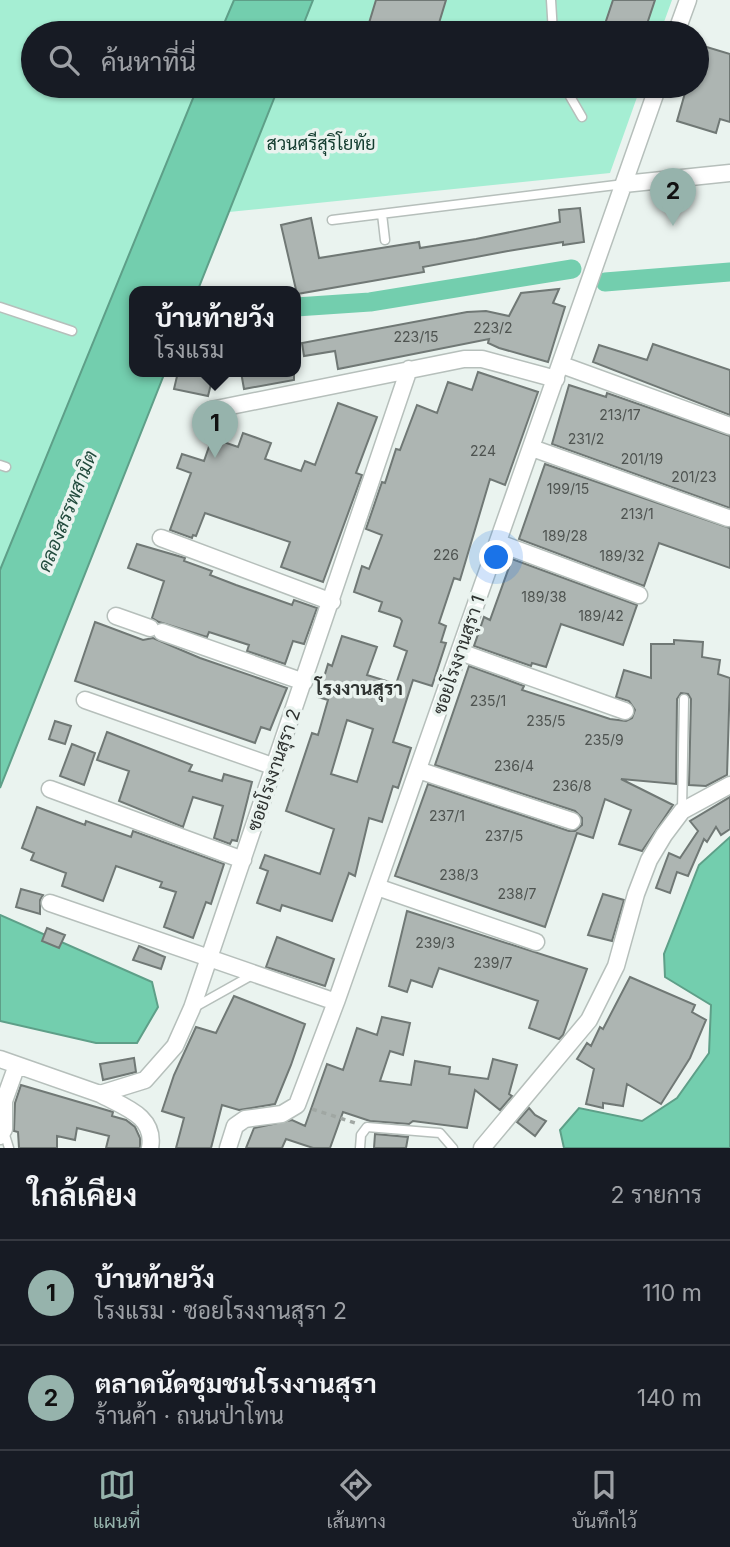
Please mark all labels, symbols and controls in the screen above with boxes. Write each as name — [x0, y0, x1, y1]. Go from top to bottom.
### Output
search box — [21, 21, 709, 98]
icon: search — [45, 41, 83, 79]
text: ค้นหาที่นี่ — [101, 46, 196, 77]
park label: สวนศรีสุริโยทัย — [266, 131, 376, 156]
pin: 2 — [650, 168, 696, 226]
popup — [129, 286, 301, 377]
text: บ้านท้ายวัง — [155, 302, 275, 333]
house number: 223/2 — [473, 319, 513, 336]
house number: 223/15 — [394, 328, 438, 345]
text: โรงแรม — [155, 336, 224, 364]
pin: 1 — [192, 400, 238, 458]
house number: 213/17 — [599, 406, 641, 423]
house number: 231/2 — [568, 430, 604, 447]
house number: 224 — [470, 442, 496, 459]
water label: คลองสรรพสามิต — [33, 447, 102, 575]
house number: 201/19 — [621, 450, 663, 467]
house number: 201/23 — [671, 468, 717, 485]
house number: 199/15 — [547, 480, 589, 497]
house number: 213/1 — [620, 505, 654, 522]
house number: 189/28 — [542, 527, 588, 544]
your location — [479, 540, 513, 574]
house number: 226 — [433, 546, 459, 563]
house number: 189/32 — [599, 547, 645, 564]
house number: 189/38 — [521, 588, 567, 605]
street label: ซอยโรงงานสุรา 1 — [426, 592, 491, 718]
house number: 189/42 — [578, 607, 624, 624]
district label: โรงงานสุรา — [314, 676, 403, 703]
house number: 235/1 — [470, 692, 506, 709]
street label: ซอยโรงงานสุรา 2 — [241, 705, 306, 834]
house number: 235/5 — [526, 712, 566, 729]
house number: 235/9 — [584, 731, 624, 748]
house number: 236/4 — [494, 757, 534, 774]
house number: 236/8 — [552, 777, 592, 794]
house number: 237/1 — [429, 807, 465, 824]
house number: 237/5 — [485, 827, 523, 844]
house number: 238/3 — [439, 866, 479, 883]
house number: 238/7 — [498, 885, 536, 902]
house number: 239/3 — [415, 934, 455, 951]
house number: 239/7 — [474, 954, 512, 971]
text: ใกล้เคียง — [28, 1177, 137, 1213]
text: 2 รายการ — [611, 1181, 702, 1209]
text: บ้านท้ายวัง — [95, 1263, 215, 1294]
text: 1 — [46, 1279, 56, 1307]
text: 110 m — [642, 1279, 702, 1307]
text: โรงแรม · ซอยโรงงานสุรา 2 — [95, 1297, 347, 1325]
text: ตลาดนัดชุมชนโรงงานสุรา — [95, 1368, 377, 1399]
text: 2 — [44, 1384, 58, 1412]
text: 140 m — [637, 1384, 702, 1412]
text: ร้านค้า · ถนนป่าโทน — [95, 1402, 284, 1430]
tab: แผนที่ — [93, 1466, 140, 1533]
tab: เส้นทาง — [327, 1466, 386, 1533]
tab: บันทึกไว้ — [572, 1466, 637, 1533]

